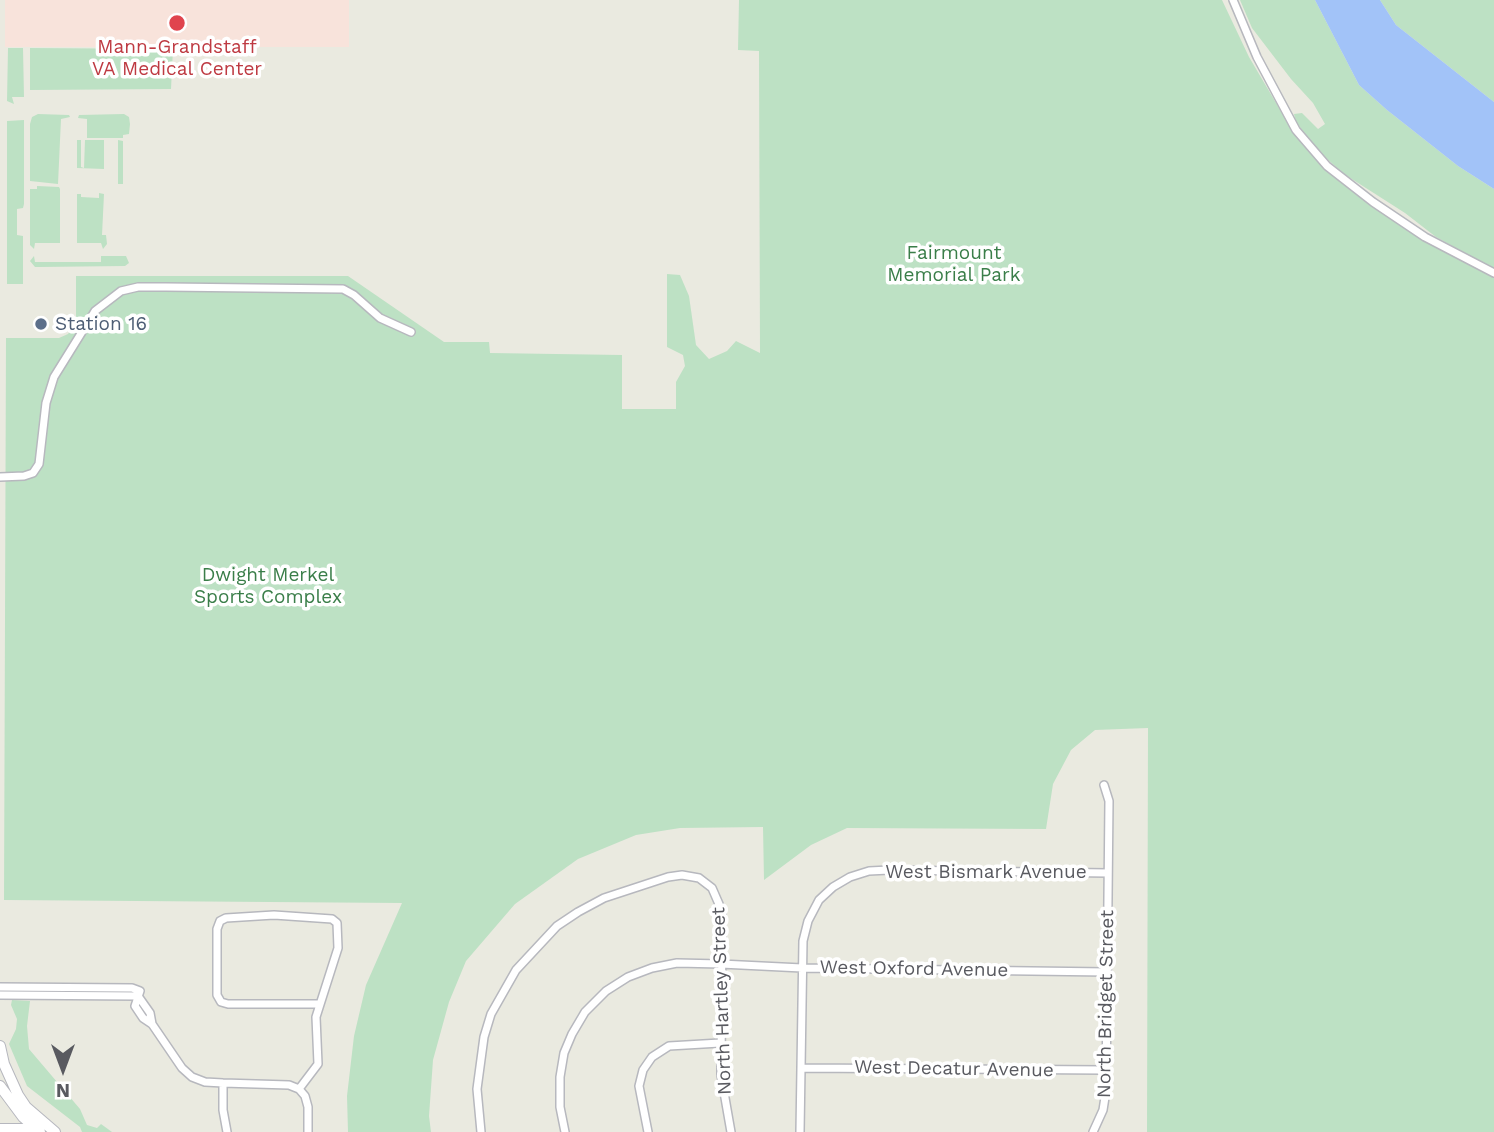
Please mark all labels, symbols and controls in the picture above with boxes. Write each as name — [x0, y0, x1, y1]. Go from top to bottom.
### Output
marker: Mann-Grandstaff VA Medical Center — [167, 13, 187, 33]
place label: Mann-Grandstaff VA Medical Center — [92, 36, 262, 80]
park label: Fairmount Memorial Park — [887, 242, 1021, 286]
place label: Station 16 — [55, 313, 147, 335]
marker: Station 16 — [33, 316, 49, 332]
park label: Dwight Merkel Sports Complex — [194, 564, 342, 608]
street label: West Bismark Avenue — [885, 861, 1087, 883]
street label: North Hartley Street — [707, 907, 737, 1095]
street label: North Bridget Street — [1093, 910, 1119, 1098]
street label: West Oxford Avenue — [819, 956, 1009, 982]
north arrow — [28, 1034, 98, 1104]
street label: West Decatur Avenue — [854, 1056, 1054, 1082]
text: N — [56, 1079, 70, 1102]

